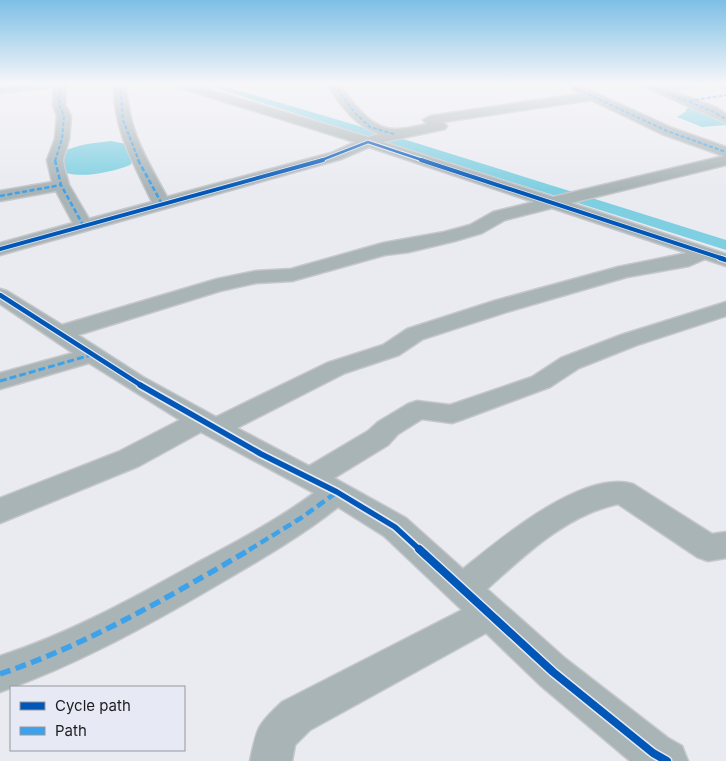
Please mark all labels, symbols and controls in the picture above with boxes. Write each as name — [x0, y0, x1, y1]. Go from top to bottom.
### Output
legend — [10, 686, 185, 751]
text: Cycle path — [55, 696, 131, 715]
text: Path — [55, 721, 87, 740]

